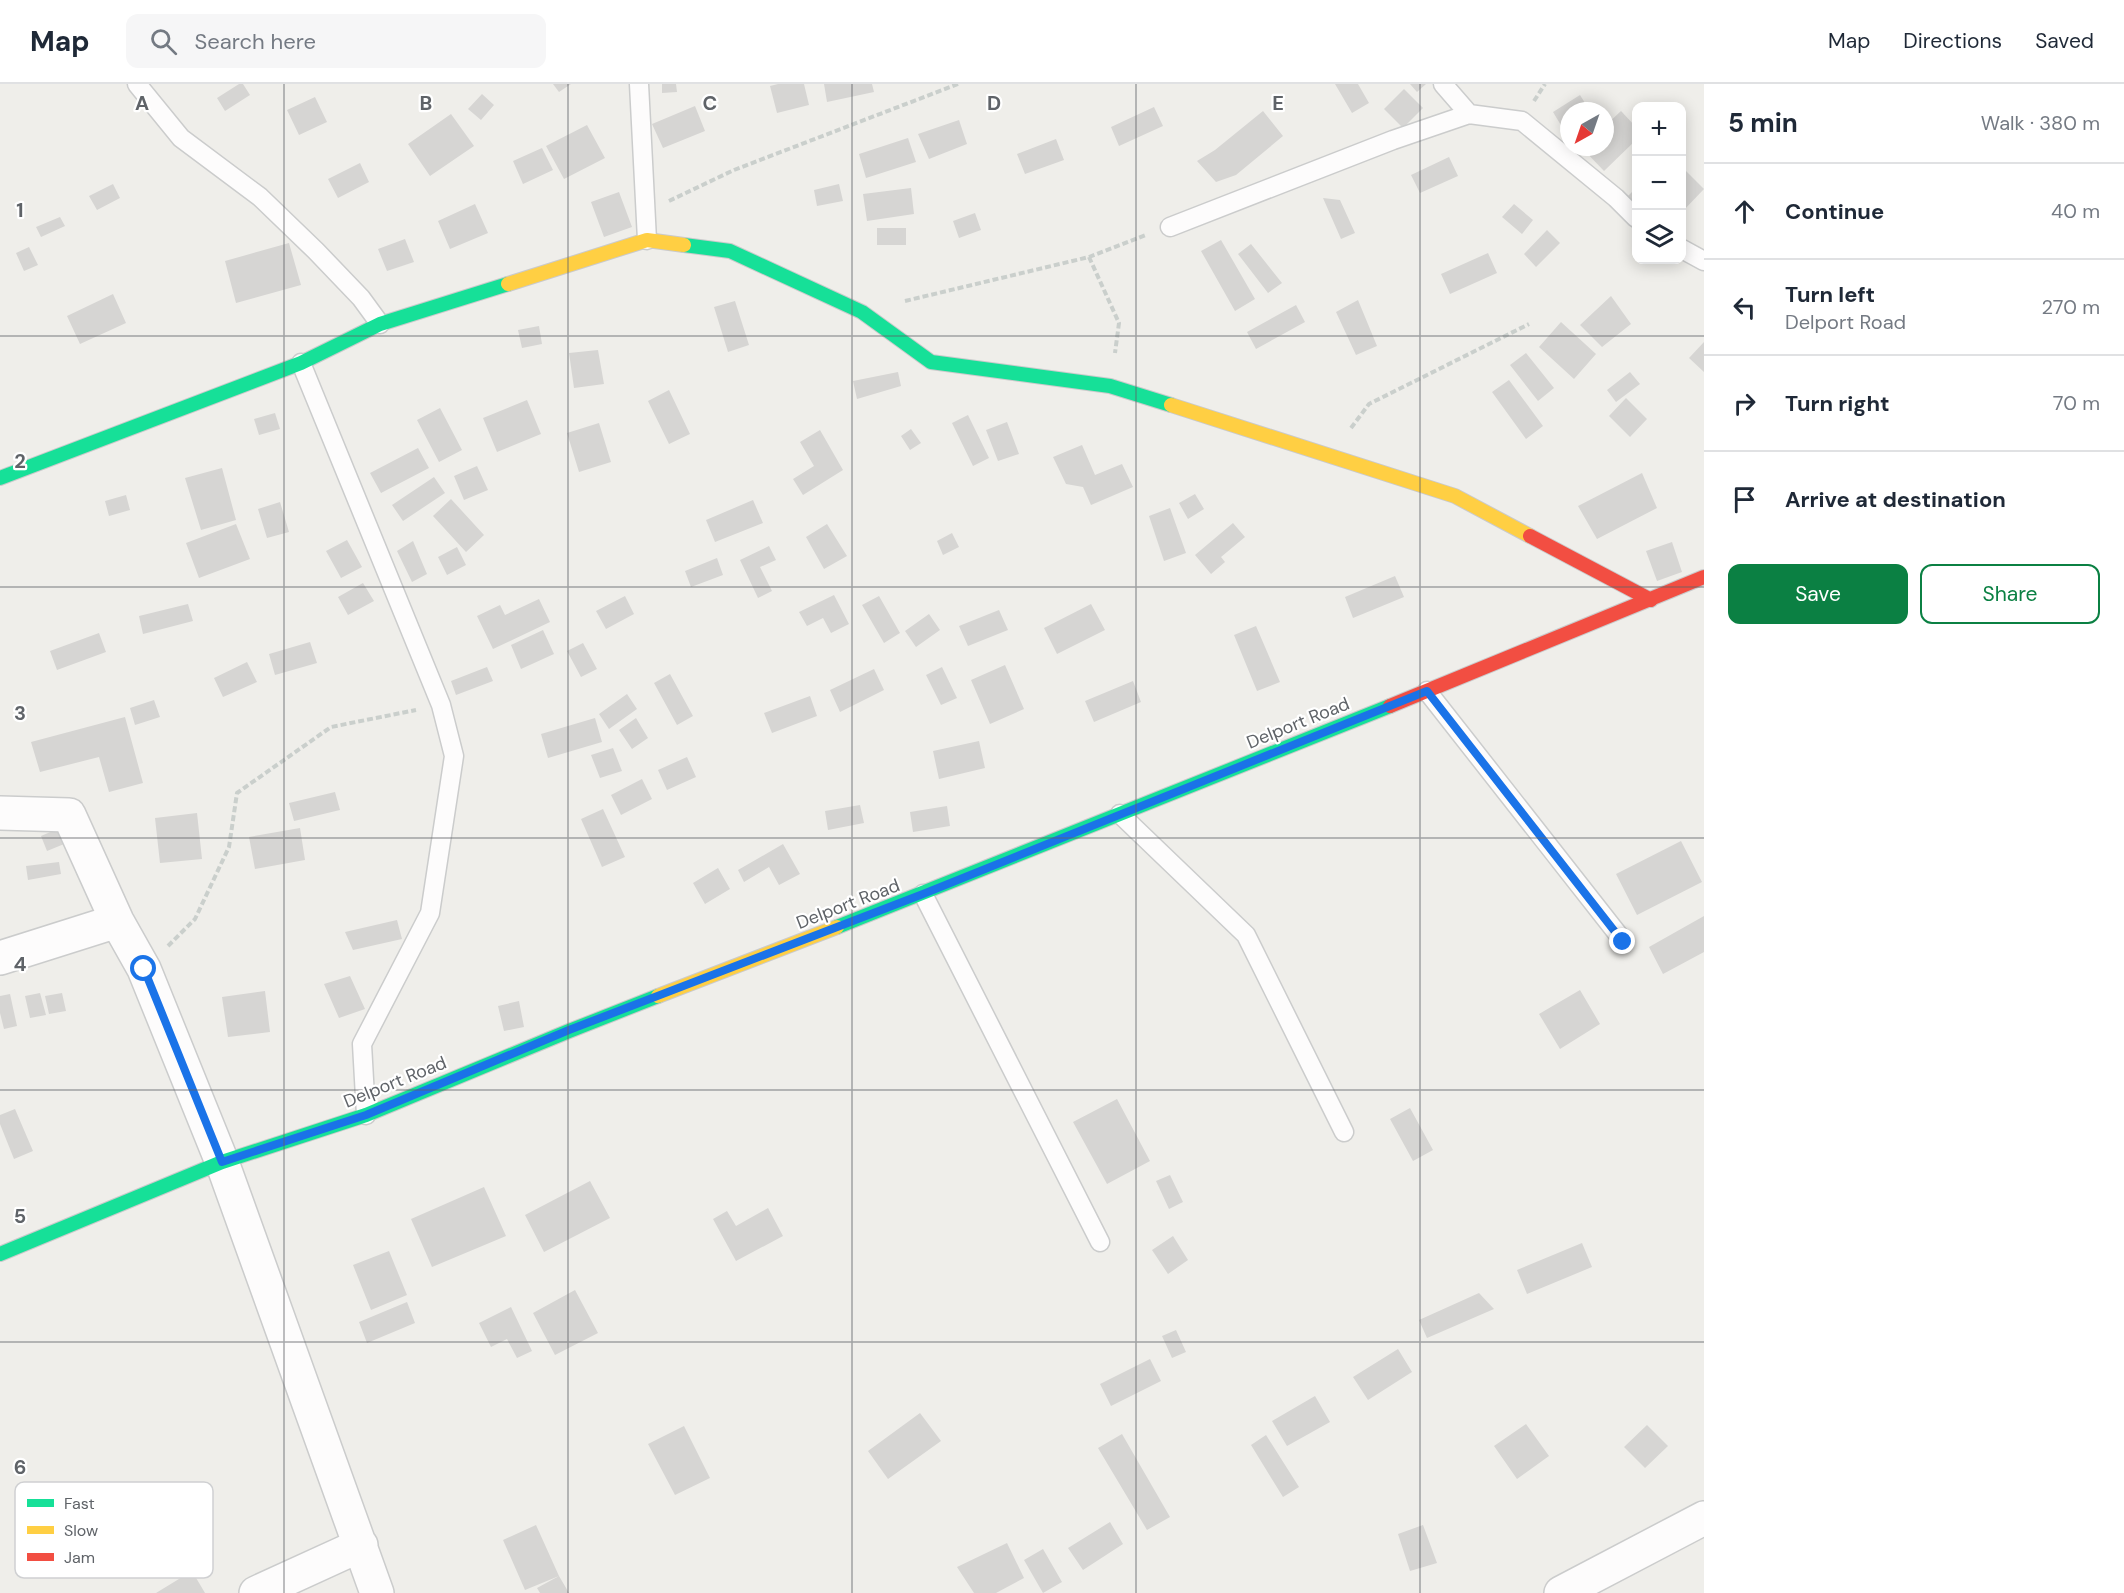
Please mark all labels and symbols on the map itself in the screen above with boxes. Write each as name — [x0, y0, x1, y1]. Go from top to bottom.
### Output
text: A — [135, 90, 149, 116]
text: B — [420, 90, 432, 116]
text: C — [703, 90, 717, 116]
text: D — [987, 90, 1001, 116]
text: E — [1272, 90, 1284, 116]
north arrow — [1560, 102, 1614, 156]
text: 1 — [16, 197, 24, 223]
text: 2 — [14, 448, 26, 474]
street label: Delport Road — [1243, 691, 1353, 755]
text: 3 — [14, 700, 26, 726]
street label: Delport Road — [793, 873, 903, 935]
route end — [1609, 928, 1635, 954]
text: 4 — [14, 951, 27, 977]
route start — [130, 955, 156, 981]
street label: Delport Road — [340, 1050, 450, 1114]
text: 5 — [14, 1203, 26, 1229]
text: 6 — [14, 1454, 26, 1480]
legend — [15, 1482, 213, 1578]
text: Fast — [64, 1493, 95, 1514]
text: Slow — [64, 1520, 98, 1541]
text: Jam — [64, 1547, 95, 1568]

